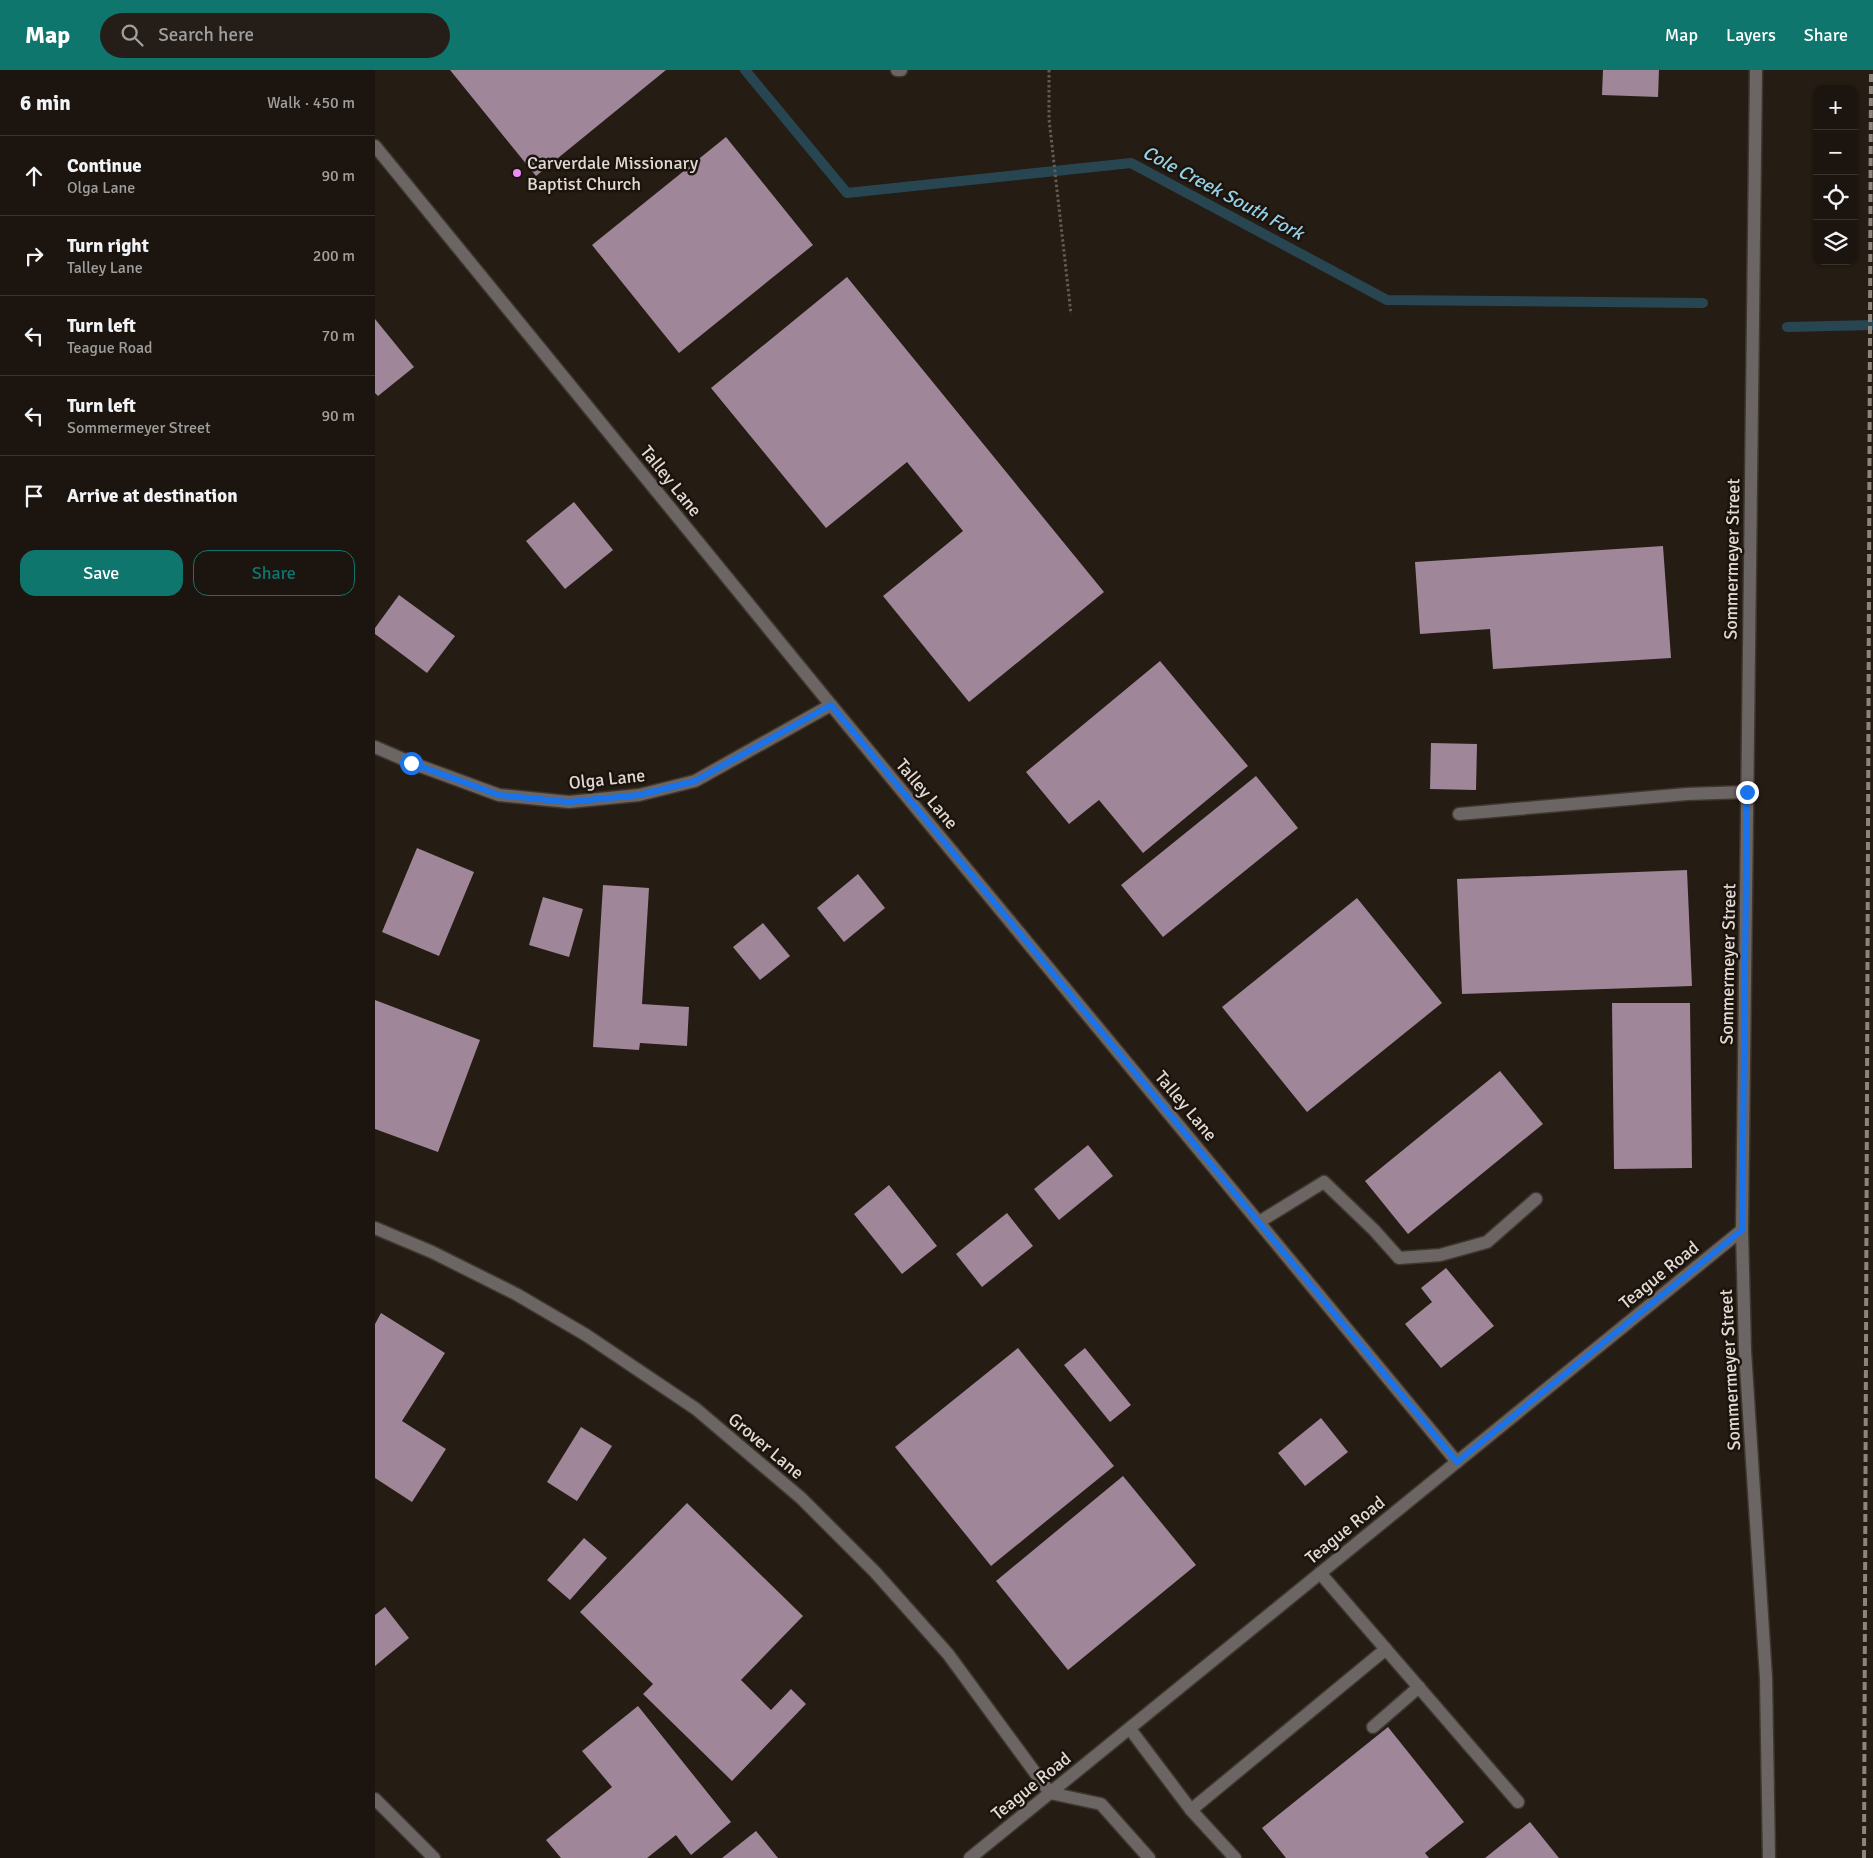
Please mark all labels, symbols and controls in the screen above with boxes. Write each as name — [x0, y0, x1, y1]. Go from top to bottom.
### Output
search box — [100, 13, 450, 58]
text: Map — [25, 20, 70, 50]
icon: search — [118, 21, 146, 49]
text: Search here — [158, 23, 254, 47]
text: Map — [1665, 24, 1698, 46]
text: Layers — [1726, 24, 1776, 46]
text: Share — [1804, 24, 1848, 46]
map controls — [1813, 85, 1858, 265]
button: + — [1813, 85, 1858, 130]
text: 6 min — [20, 90, 71, 116]
text: Walk · 450 m — [267, 93, 355, 113]
button: − — [1813, 130, 1858, 175]
water label: Cole Creek South Fork — [1138, 140, 1309, 246]
place label: Carverdale Missionary Baptist Church — [527, 152, 699, 195]
text: Continue — [67, 154, 142, 178]
icon: ahead — [20, 162, 48, 190]
text: 90 m — [321, 166, 355, 186]
marker: Carverdale Missionary Baptist Church — [511, 167, 523, 179]
button: locate — [1813, 175, 1858, 220]
text: Olga Lane — [67, 178, 135, 198]
button: layers — [1813, 220, 1858, 265]
text: Turn right — [67, 234, 149, 258]
icon: right — [20, 242, 48, 270]
text: 200 m — [313, 246, 355, 266]
text: Talley Lane — [67, 258, 143, 278]
text: Turn left — [67, 314, 136, 338]
icon: left — [20, 322, 48, 350]
text: 70 m — [321, 326, 355, 346]
text: Teague Road — [67, 338, 153, 358]
text: Turn left — [67, 394, 136, 418]
icon: left — [20, 402, 48, 430]
text: 90 m — [321, 406, 355, 426]
text: Sommermeyer Street — [67, 418, 211, 438]
street label: Talley Lane — [636, 441, 706, 521]
street label: Sommermeyer Street — [1720, 478, 1744, 640]
icon: arrive — [20, 482, 48, 510]
text: Arrive at destination — [67, 484, 238, 508]
button: Save — [20, 550, 183, 596]
button: Share — [193, 550, 355, 596]
route start — [400, 752, 423, 775]
street label: Talley Lane — [891, 754, 963, 834]
street label: Olga Lane — [568, 764, 646, 794]
route end — [1736, 781, 1759, 804]
street label: Sommermeyer Street — [1716, 883, 1740, 1045]
street label: Talley Lane — [1150, 1066, 1222, 1146]
street label: Teague Road — [1615, 1236, 1703, 1314]
street label: Sommermeyer Street — [1715, 1289, 1745, 1451]
street label: Grover Lane — [724, 1408, 808, 1484]
street label: Teague Road — [1301, 1491, 1389, 1569]
street label: Teague Road — [987, 1747, 1075, 1825]

